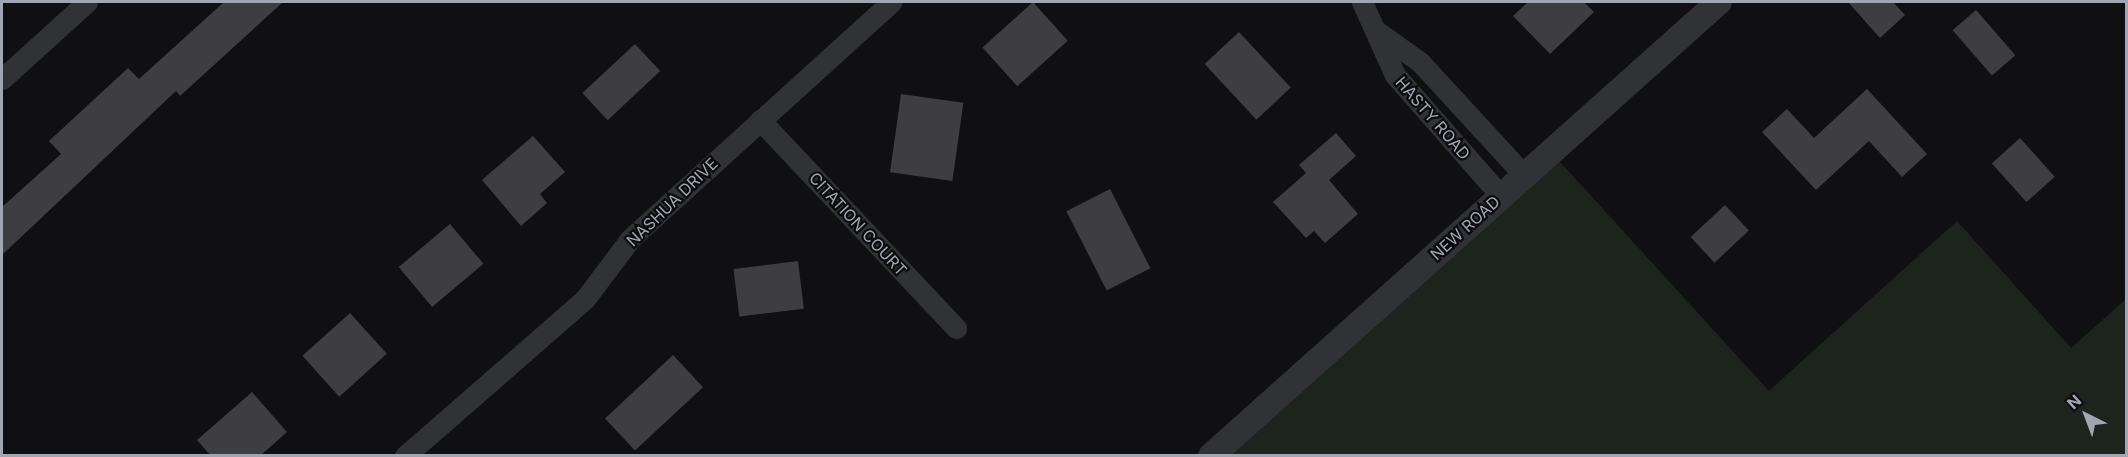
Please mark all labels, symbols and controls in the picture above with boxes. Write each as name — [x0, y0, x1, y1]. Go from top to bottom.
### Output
street label: HASTY ROAD — [1392, 73, 1474, 163]
street label: NASHUA DRIVE — [622, 154, 722, 250]
street label: CITATION COURT — [805, 168, 911, 280]
street label: NEW ROAD — [1426, 192, 1504, 264]
north arrow — [2056, 385, 2116, 445]
text: N — [2063, 390, 2085, 413]

